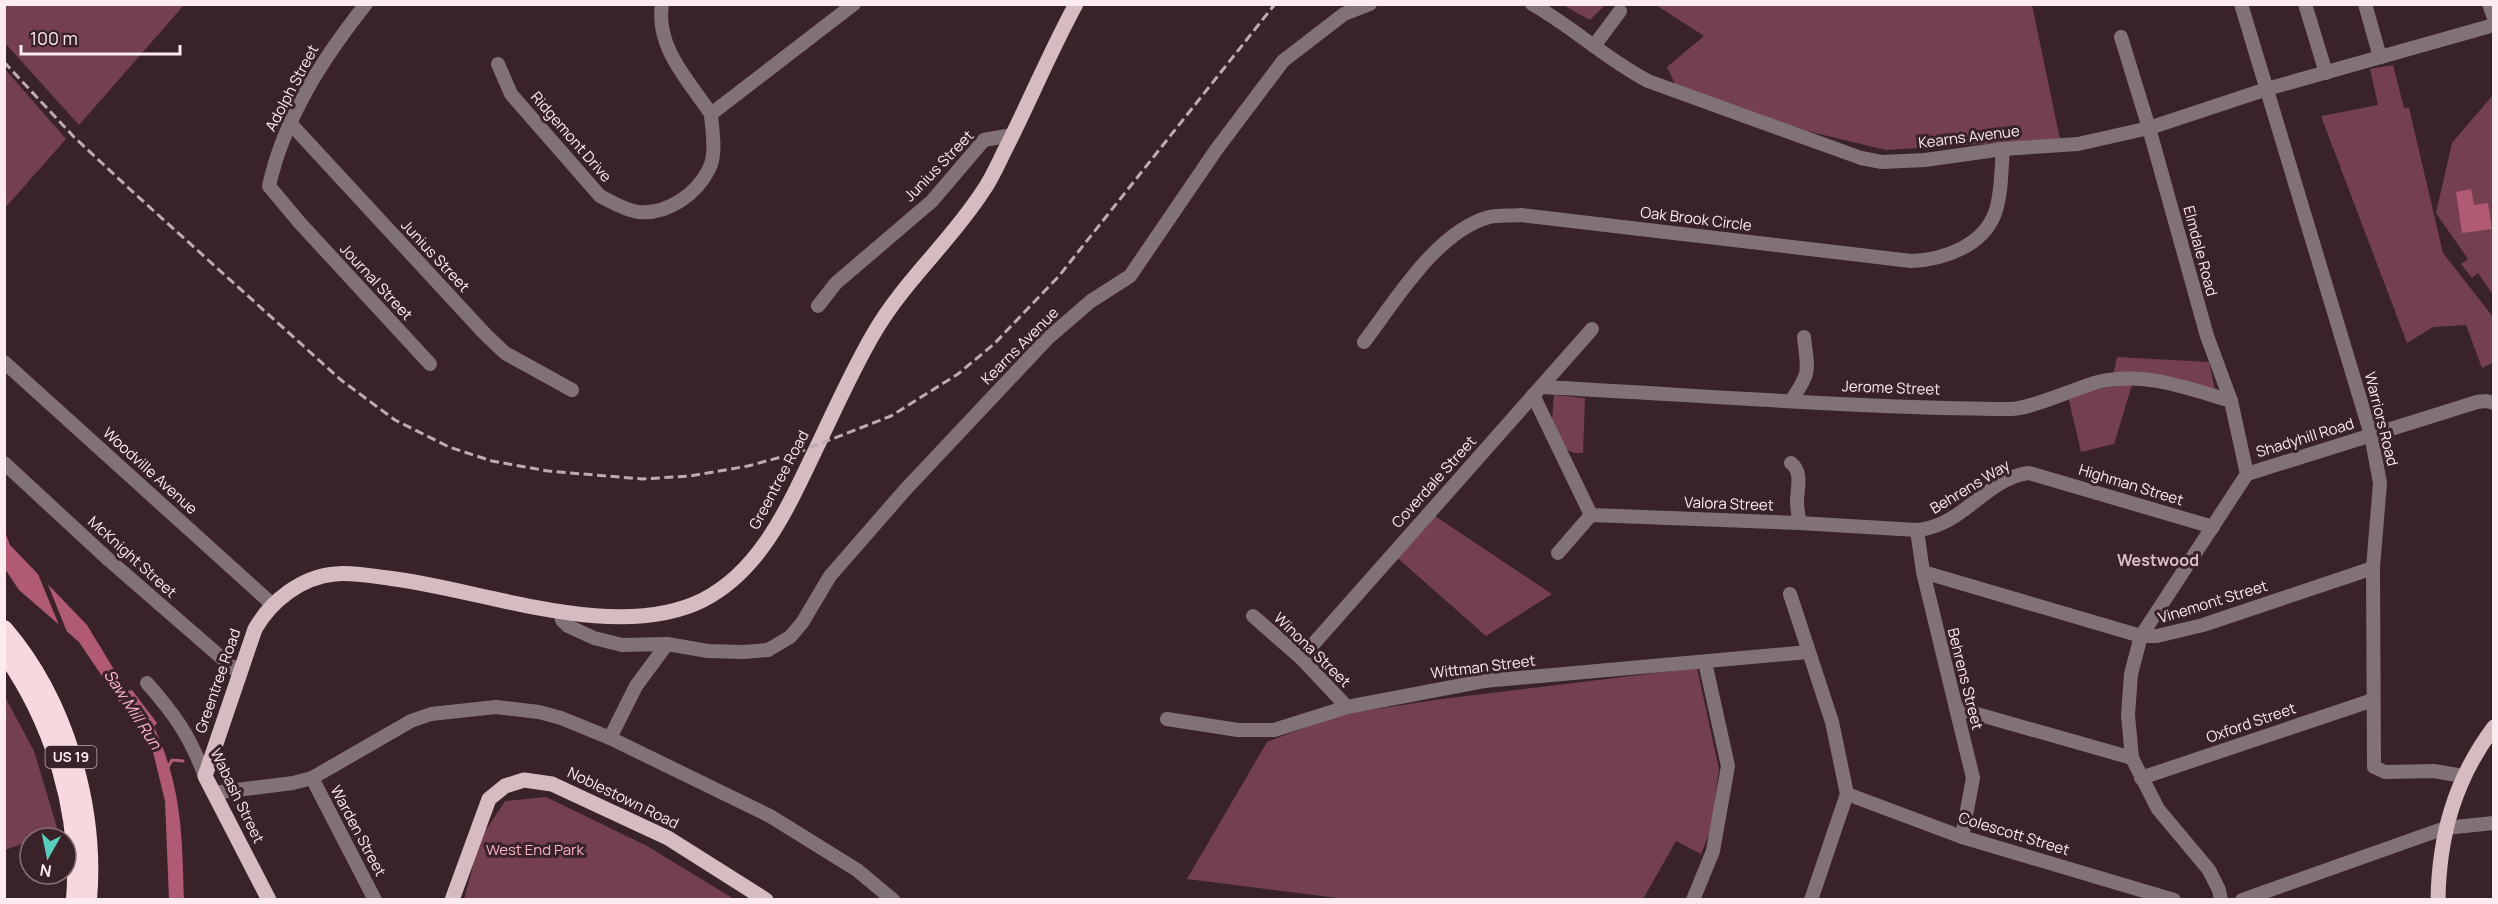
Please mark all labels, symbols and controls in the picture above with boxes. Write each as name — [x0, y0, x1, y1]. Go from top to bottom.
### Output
scale bar — [21, 18, 180, 56]
text: 100 m — [30, 26, 78, 50]
street label: Adolph Street — [260, 41, 323, 135]
street label: Ridgemont Drive — [526, 87, 617, 187]
street label: Kearns Avenue — [1917, 120, 2021, 153]
street label: Junius Street — [899, 125, 978, 206]
street label: Oak Brook Circle — [1639, 201, 1753, 236]
street label: Elmdale Road — [2178, 203, 2223, 298]
street label: Junius Street — [396, 215, 474, 297]
street label: Journal Street — [335, 239, 417, 325]
street label: Kearns Avenue — [976, 302, 1063, 389]
street label: Warriors Road — [2360, 370, 2403, 468]
street label: Jerome Street — [1842, 375, 1941, 400]
street label: Shadyhill Road — [2253, 413, 2356, 462]
street label: Woodville Avenue — [98, 422, 202, 519]
street label: Greentree Road — [744, 427, 814, 533]
street label: Coverdale Street — [1387, 431, 1481, 532]
street label: Behrens Way — [1926, 454, 2014, 519]
street label: Highman Street — [2076, 459, 2186, 510]
street label: Valora Street — [1684, 491, 1774, 516]
street label: McKnight Street — [83, 511, 181, 602]
district label: Westwood — [2117, 549, 2199, 571]
street label: Vinemont Street — [2156, 575, 2270, 628]
street label: Winona Street — [1269, 608, 1355, 692]
street label: Greentree Road — [190, 626, 245, 736]
street label: Behrens Street — [1943, 626, 1988, 732]
street label: Wittman Street — [1429, 650, 1537, 683]
water label: Saw Mill Run — [99, 665, 167, 754]
street label: Oxford Street — [2203, 697, 2298, 748]
street label: Wabash Street — [205, 745, 269, 847]
road number: US 19 — [46, 746, 97, 768]
street label: Noblestown Road — [564, 761, 682, 834]
street label: Warden Street — [326, 782, 391, 880]
street label: Colescott Street — [1956, 807, 2072, 860]
north arrow — [18, 826, 78, 886]
park label: West End Park — [486, 839, 585, 860]
text: N — [38, 859, 53, 883]

